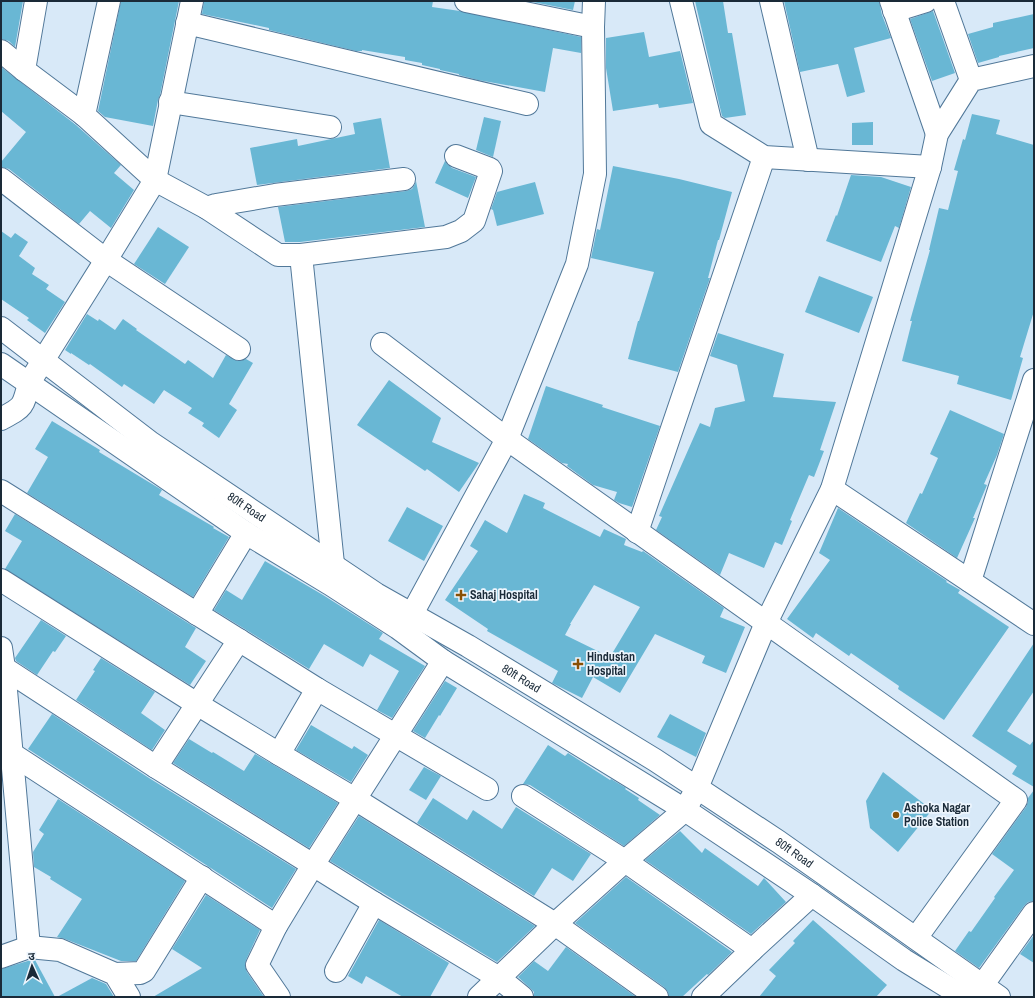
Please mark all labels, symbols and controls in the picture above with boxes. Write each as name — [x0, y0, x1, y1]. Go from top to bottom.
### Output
street label: 80ft Road — [224, 489, 269, 526]
place label: Sahaj Hospital — [470, 587, 538, 603]
marker: Sahaj Hospital — [455, 589, 467, 601]
place label: Hindustan Hospital — [587, 649, 635, 679]
marker: Hindustan Hospital — [572, 658, 584, 670]
street label: 80ft Road — [499, 660, 544, 696]
place label: Ashoka Nagar Police Station — [904, 800, 970, 830]
marker: Ashoka Nagar Police Station — [891, 810, 901, 820]
street label: 80ft Road — [772, 834, 816, 872]
north arrow — [12, 946, 52, 986]
text: उ — [28, 949, 36, 963]

